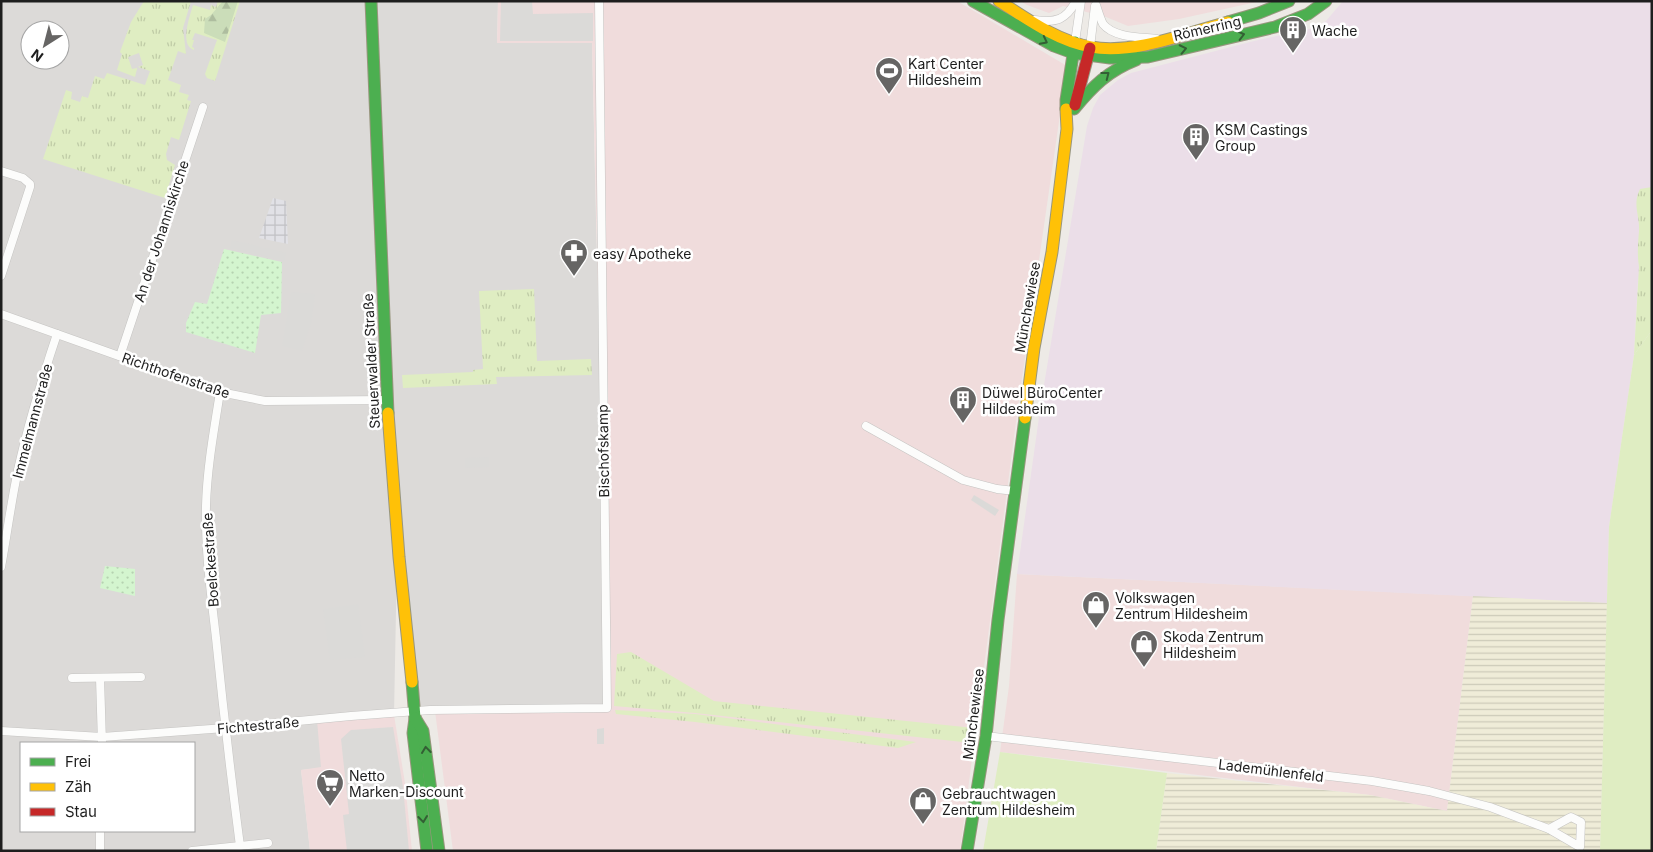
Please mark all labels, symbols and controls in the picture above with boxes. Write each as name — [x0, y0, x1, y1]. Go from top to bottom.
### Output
street label: Römerring — [1172, 12, 1242, 44]
building icon: Wache — [1278, 15, 1308, 54]
north arrow — [20, 20, 70, 70]
place label: Wache — [1312, 22, 1357, 39]
one-way arrow — [1237, 30, 1246, 41]
one-way arrow — [1039, 35, 1048, 45]
one-way arrow — [1178, 44, 1187, 55]
text: N — [28, 46, 46, 66]
place label: Kart Center Hildesheim — [908, 55, 984, 88]
sports icon: Kart Center Hildesheim — [874, 56, 904, 95]
one-way arrow — [1100, 73, 1109, 81]
place label: KSM Castings Group — [1215, 121, 1308, 154]
building icon: KSM Castings Group — [1181, 122, 1211, 161]
street label: An der Johanniskirche — [130, 158, 192, 304]
pharmacy icon: easy Apotheke — [559, 238, 589, 277]
place label: easy Apotheke — [593, 245, 692, 262]
street label: Münchewiese — [1011, 260, 1043, 354]
street label: Steuerwalder Straße — [359, 293, 383, 429]
street label: Richthofenstraße — [120, 349, 232, 401]
street label: Immelmannstraße — [8, 362, 56, 480]
place label: Düwel BüroCenter Hildesheim — [982, 384, 1102, 417]
building icon: Düwel BüroCenter Hildesheim — [948, 385, 978, 424]
street label: Bischofskamp — [594, 404, 612, 498]
street label: Boelckestraße — [198, 512, 222, 608]
place label: Volkswagen Zentrum Hildesheim — [1115, 589, 1248, 622]
shop icon: Volkswagen Zentrum Hildesheim — [1081, 590, 1111, 629]
place label: Skoda Zentrum Hildesheim — [1163, 628, 1264, 661]
shop icon: Skoda Zentrum Hildesheim — [1129, 629, 1159, 668]
street label: Münchewiese — [959, 667, 987, 761]
street label: Fichtestraße — [216, 713, 300, 737]
legend — [20, 742, 195, 832]
one-way arrow — [421, 746, 432, 754]
text: Frei — [65, 752, 91, 771]
street label: Lademühlenfeld — [1217, 755, 1325, 785]
place label: Netto Marken-Discount — [349, 767, 464, 800]
supermarket icon: Netto Marken-Discount — [315, 768, 345, 807]
text: Zäh — [65, 777, 92, 796]
place label: Gebrauchtwagen Zentrum Hildesheim — [942, 785, 1075, 818]
shop icon: Gebrauchtwagen Zentrum Hildesheim — [908, 786, 938, 825]
text: Stau — [65, 802, 97, 821]
one-way arrow — [417, 815, 428, 823]

